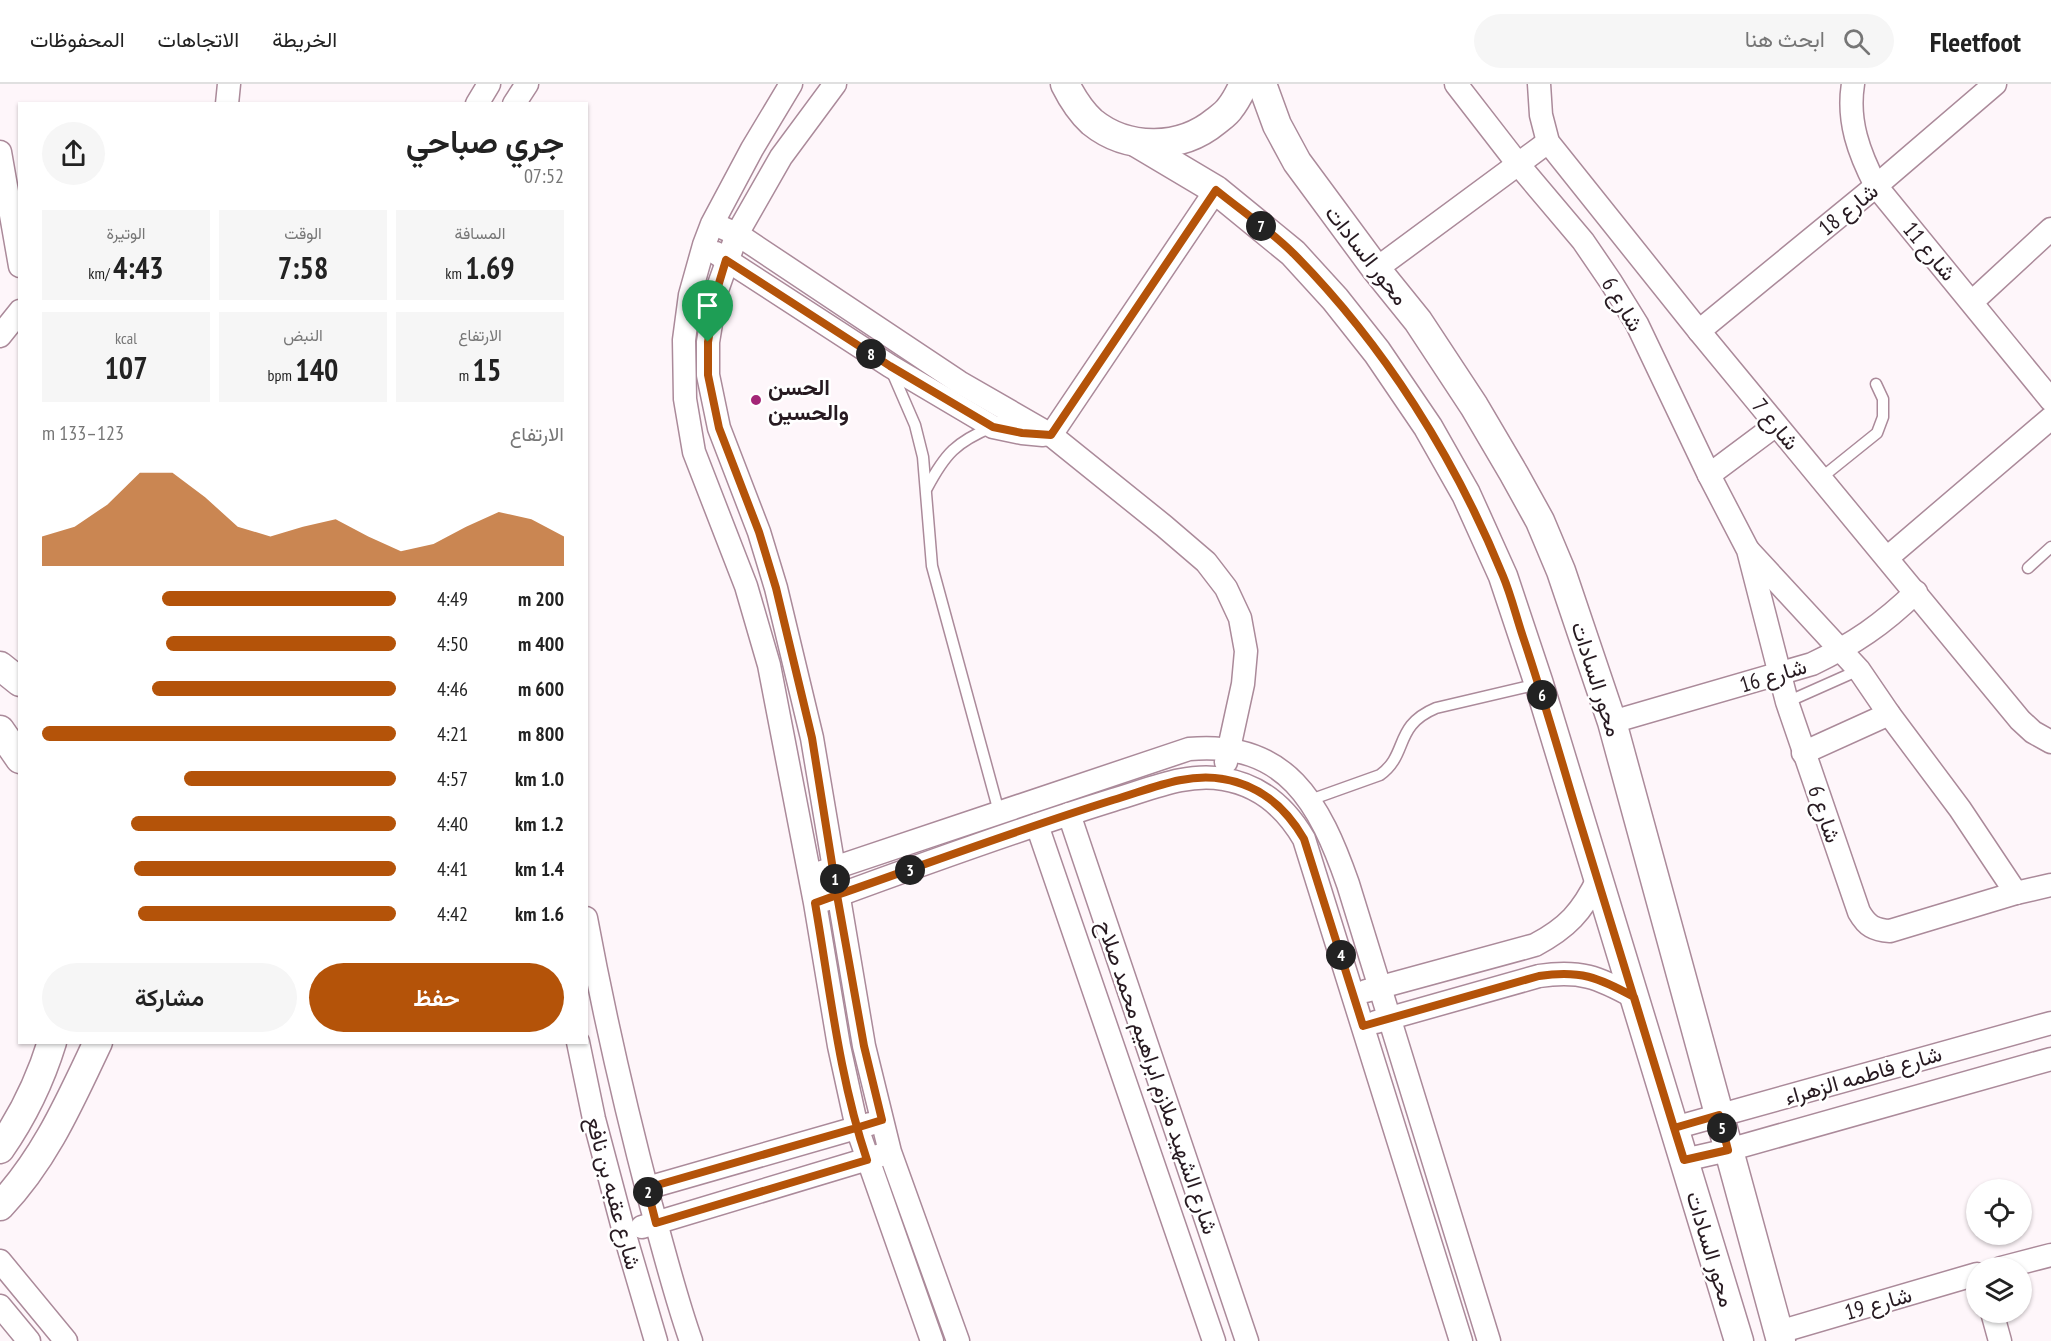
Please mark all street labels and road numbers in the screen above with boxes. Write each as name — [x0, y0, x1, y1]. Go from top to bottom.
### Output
street label: شارع 18 — [1812, 176, 1884, 242]
street label: محور السادات — [1319, 199, 1415, 311]
street label: شارع 11 — [1896, 216, 1963, 287]
street label: شارع 6 — [1595, 272, 1650, 337]
street label: شارع 7 — [1746, 392, 1806, 456]
street label: محور السادات — [1565, 618, 1629, 740]
street label: شارع 16 — [1736, 652, 1810, 699]
street label: شارع 6 — [1801, 782, 1848, 847]
street label: شارع الشهيد ملازم ابراهيم محمد صلاح — [1090, 916, 1225, 1238]
street label: شارع فاطمه الزهراء — [1781, 1039, 1945, 1112]
street label: شارع عقبه بن نافع — [579, 1113, 648, 1273]
street label: محور السادات — [1680, 1188, 1742, 1310]
street label: شارع 19 — [1841, 1280, 1915, 1327]

